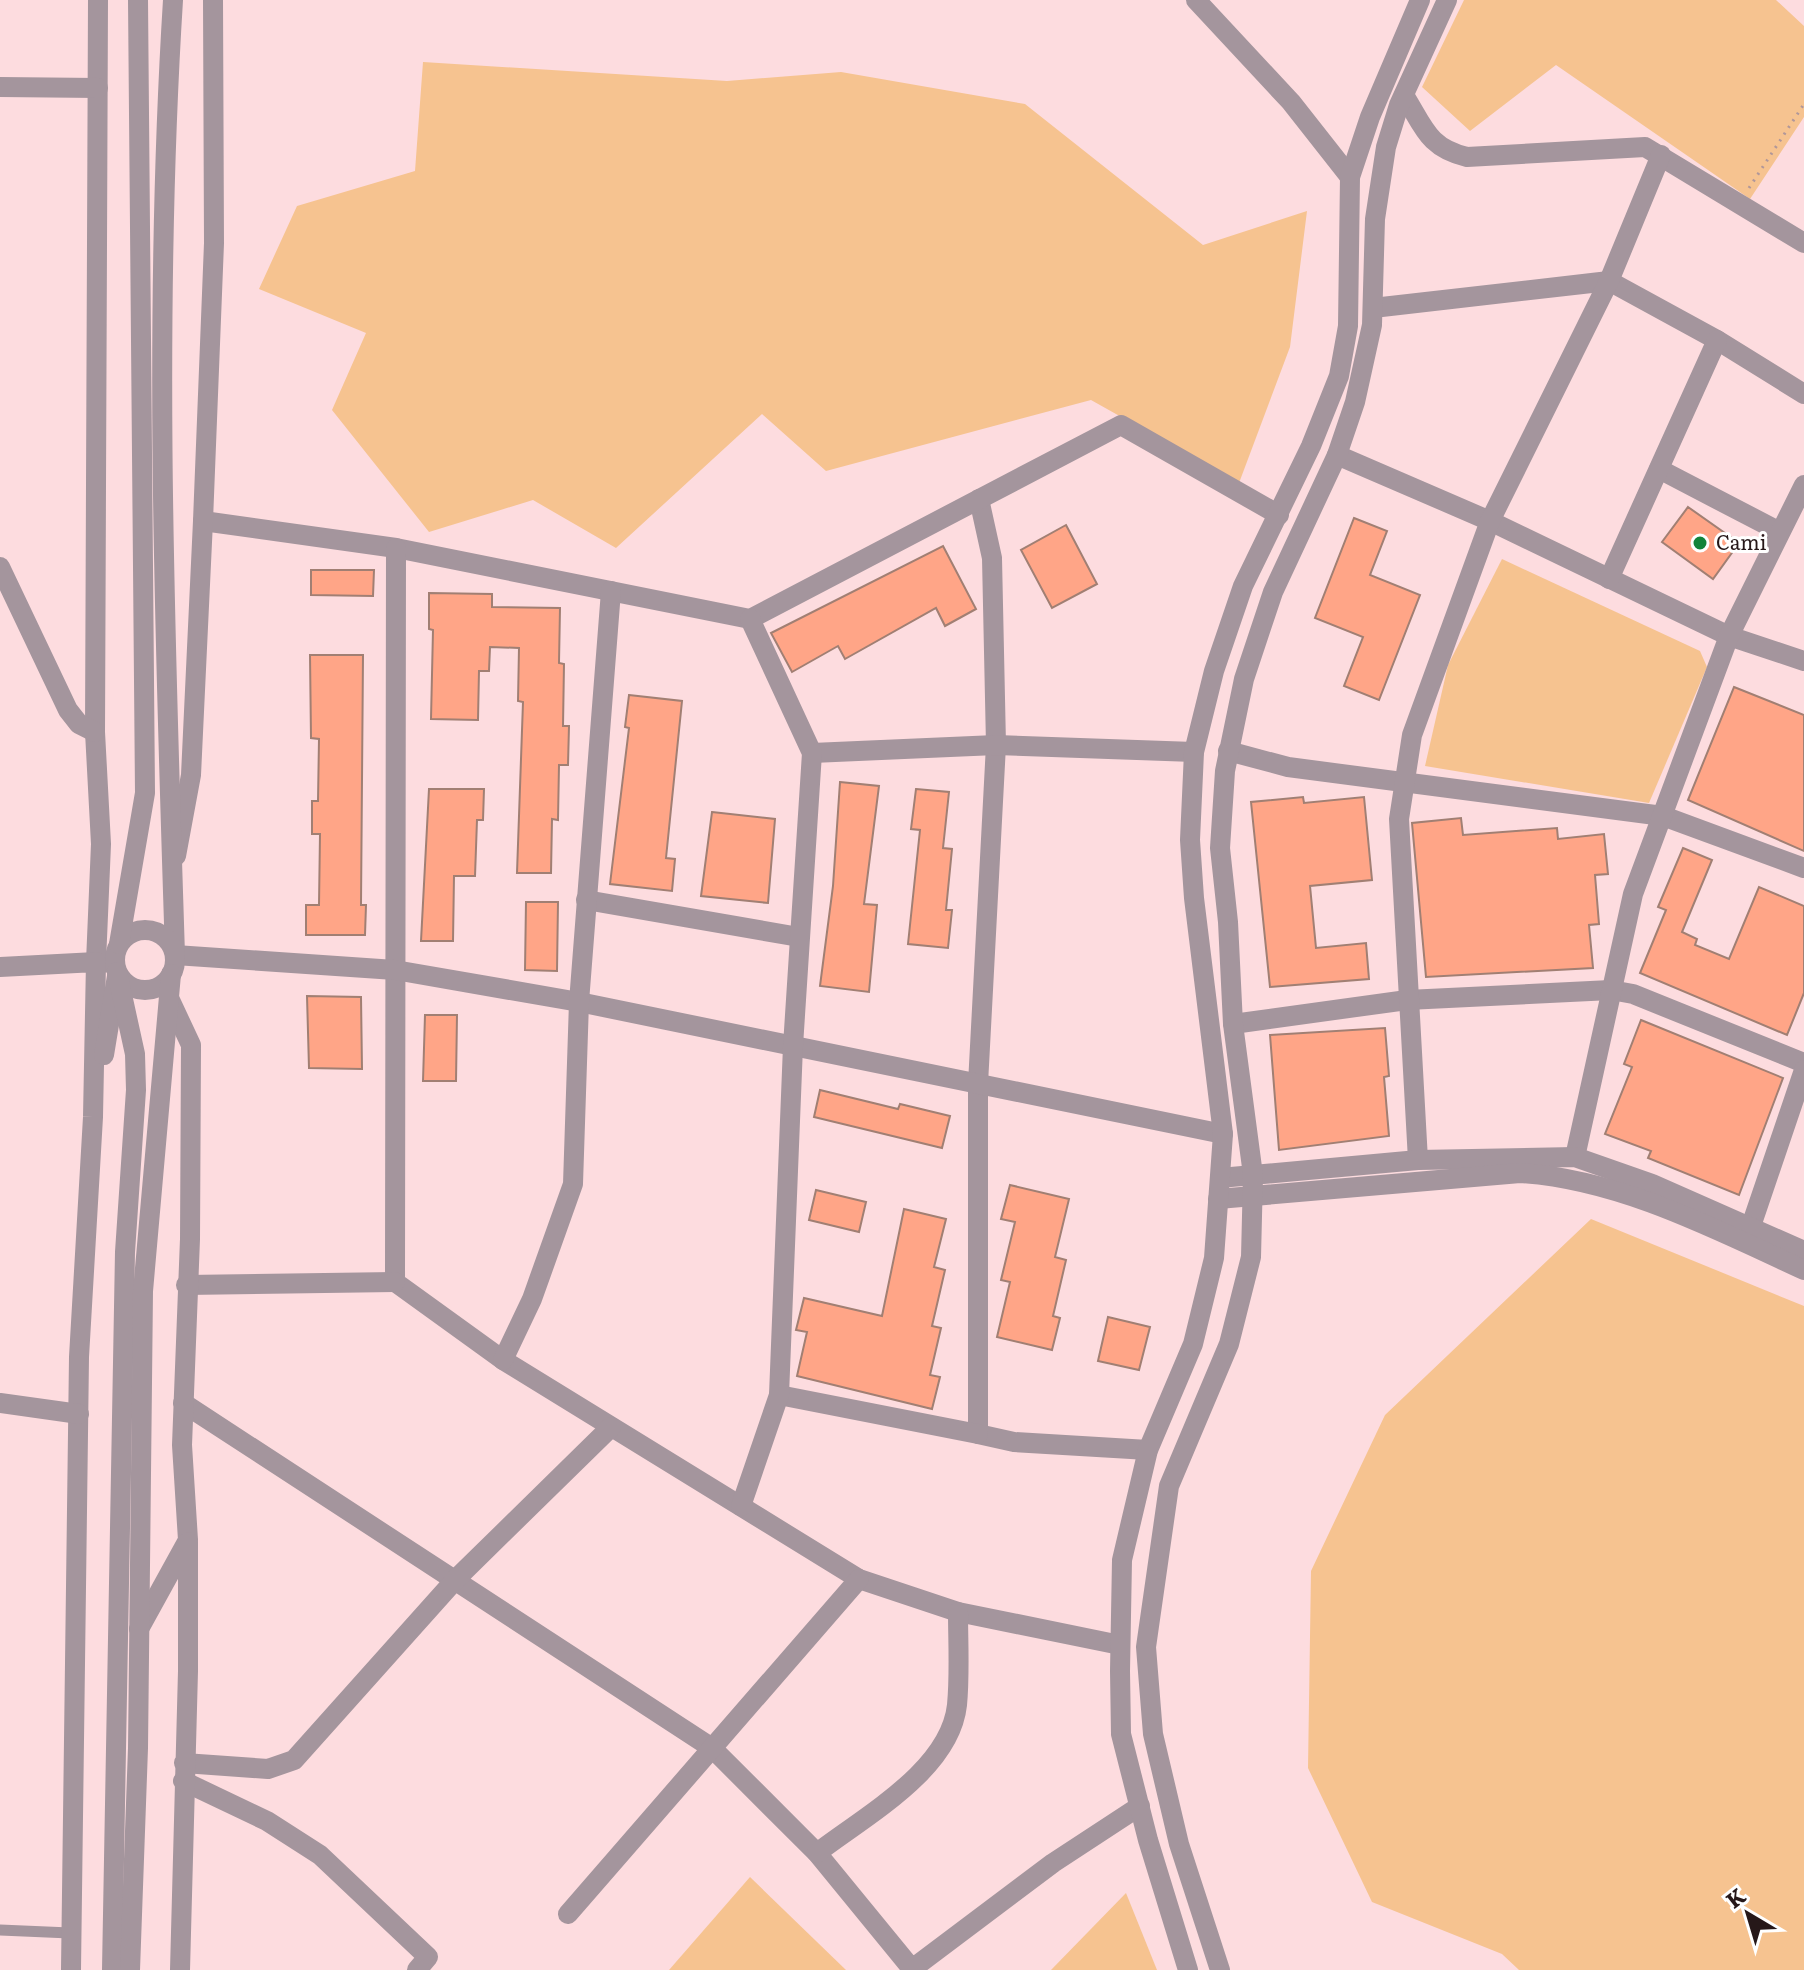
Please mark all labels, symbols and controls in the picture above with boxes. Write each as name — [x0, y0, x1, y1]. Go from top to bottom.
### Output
place label: Cami — [1716, 526, 1767, 556]
marker: Cami — [1691, 534, 1709, 552]
north arrow — [1708, 1874, 1788, 1954]
text: K — [1718, 1878, 1752, 1915]

